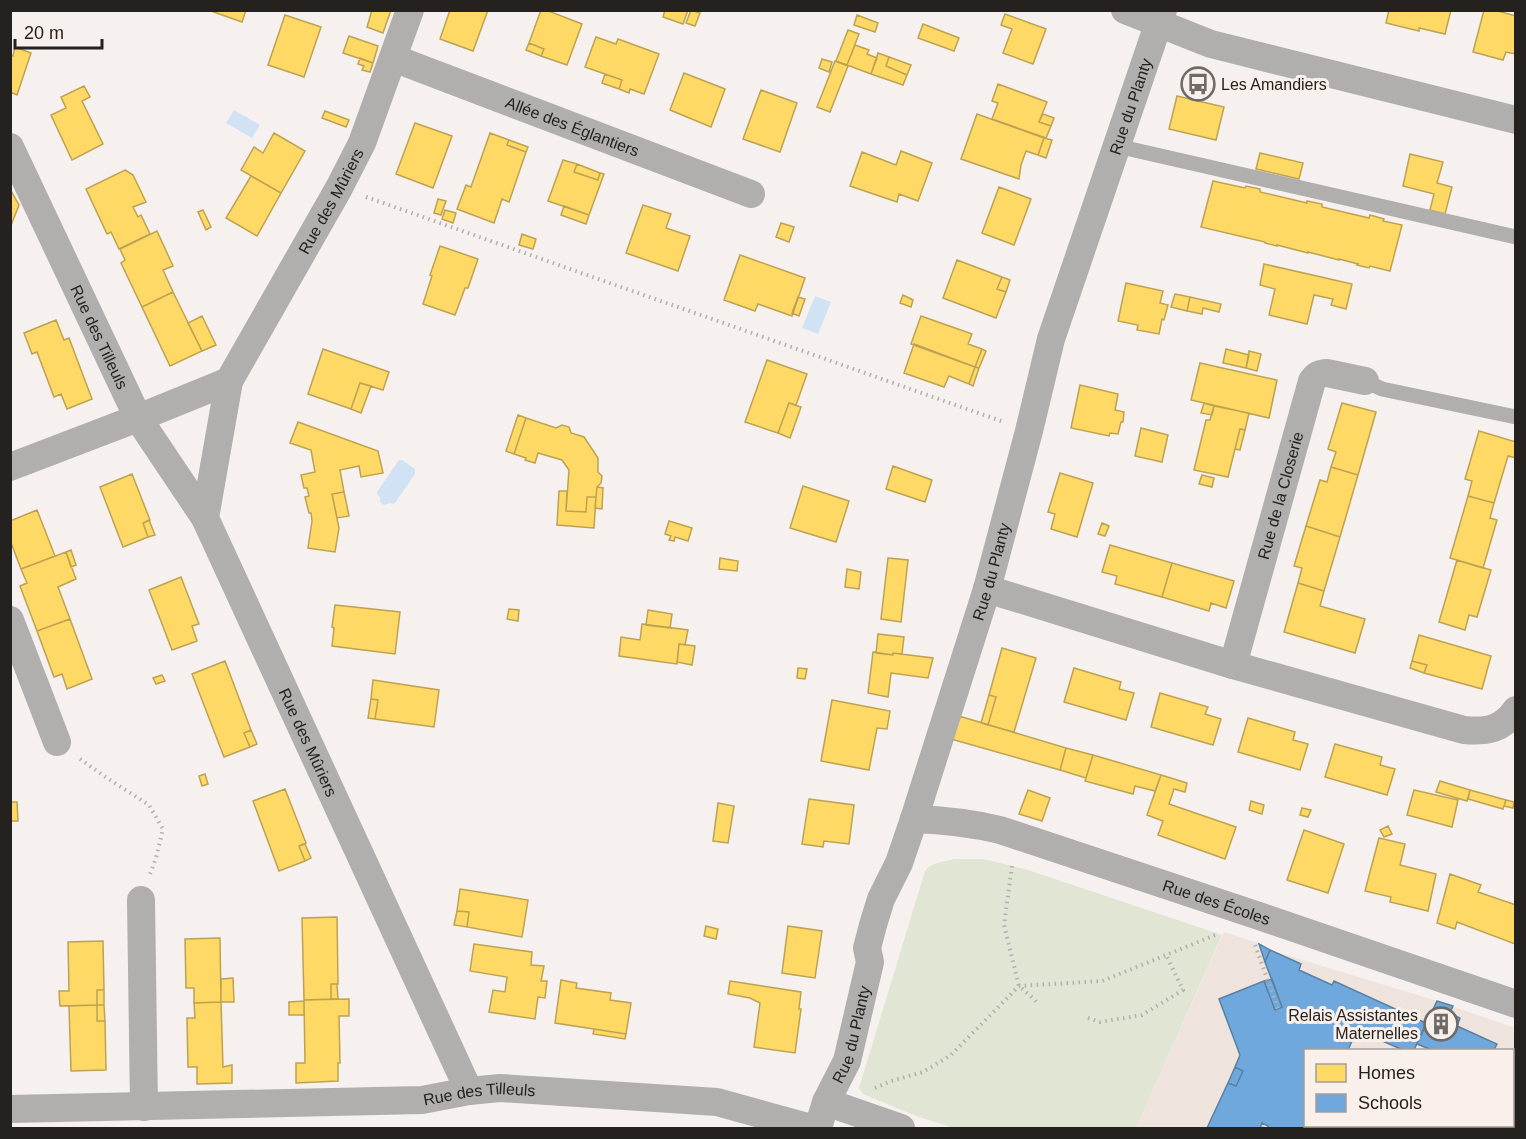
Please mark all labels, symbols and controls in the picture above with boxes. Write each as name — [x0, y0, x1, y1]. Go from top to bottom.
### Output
scale bar — [15, 12, 102, 50]
text: 20 m — [24, 23, 64, 43]
street label: Rue du Planty — [1106, 56, 1154, 157]
bus stop icon: Les Amandiers — [1180, 66, 1216, 102]
place label: Les Amandiers — [1221, 76, 1327, 93]
street label: Allée des Églantiers — [503, 93, 642, 159]
street label: Rue des Mûriers — [295, 146, 366, 257]
street label: Rue des Tilleuls — [68, 282, 132, 392]
street label: Rue de la Closerie — [1254, 430, 1306, 561]
street label: Rue du Planty — [969, 521, 1013, 623]
street label: Rue des Mûriers — [276, 685, 341, 799]
street label: Rue des Écoles — [1161, 876, 1272, 928]
street label: Rue du Planty — [829, 984, 873, 1086]
building icon: Relais Assistantes Maternelles — [1423, 1006, 1459, 1042]
place label: Relais Assistantes Maternelles — [1288, 1007, 1418, 1042]
legend — [1304, 1049, 1514, 1127]
text: Homes — [1358, 1063, 1415, 1083]
street label: Rue des Tilleuls — [422, 1079, 536, 1108]
text: Schools — [1358, 1093, 1422, 1113]

